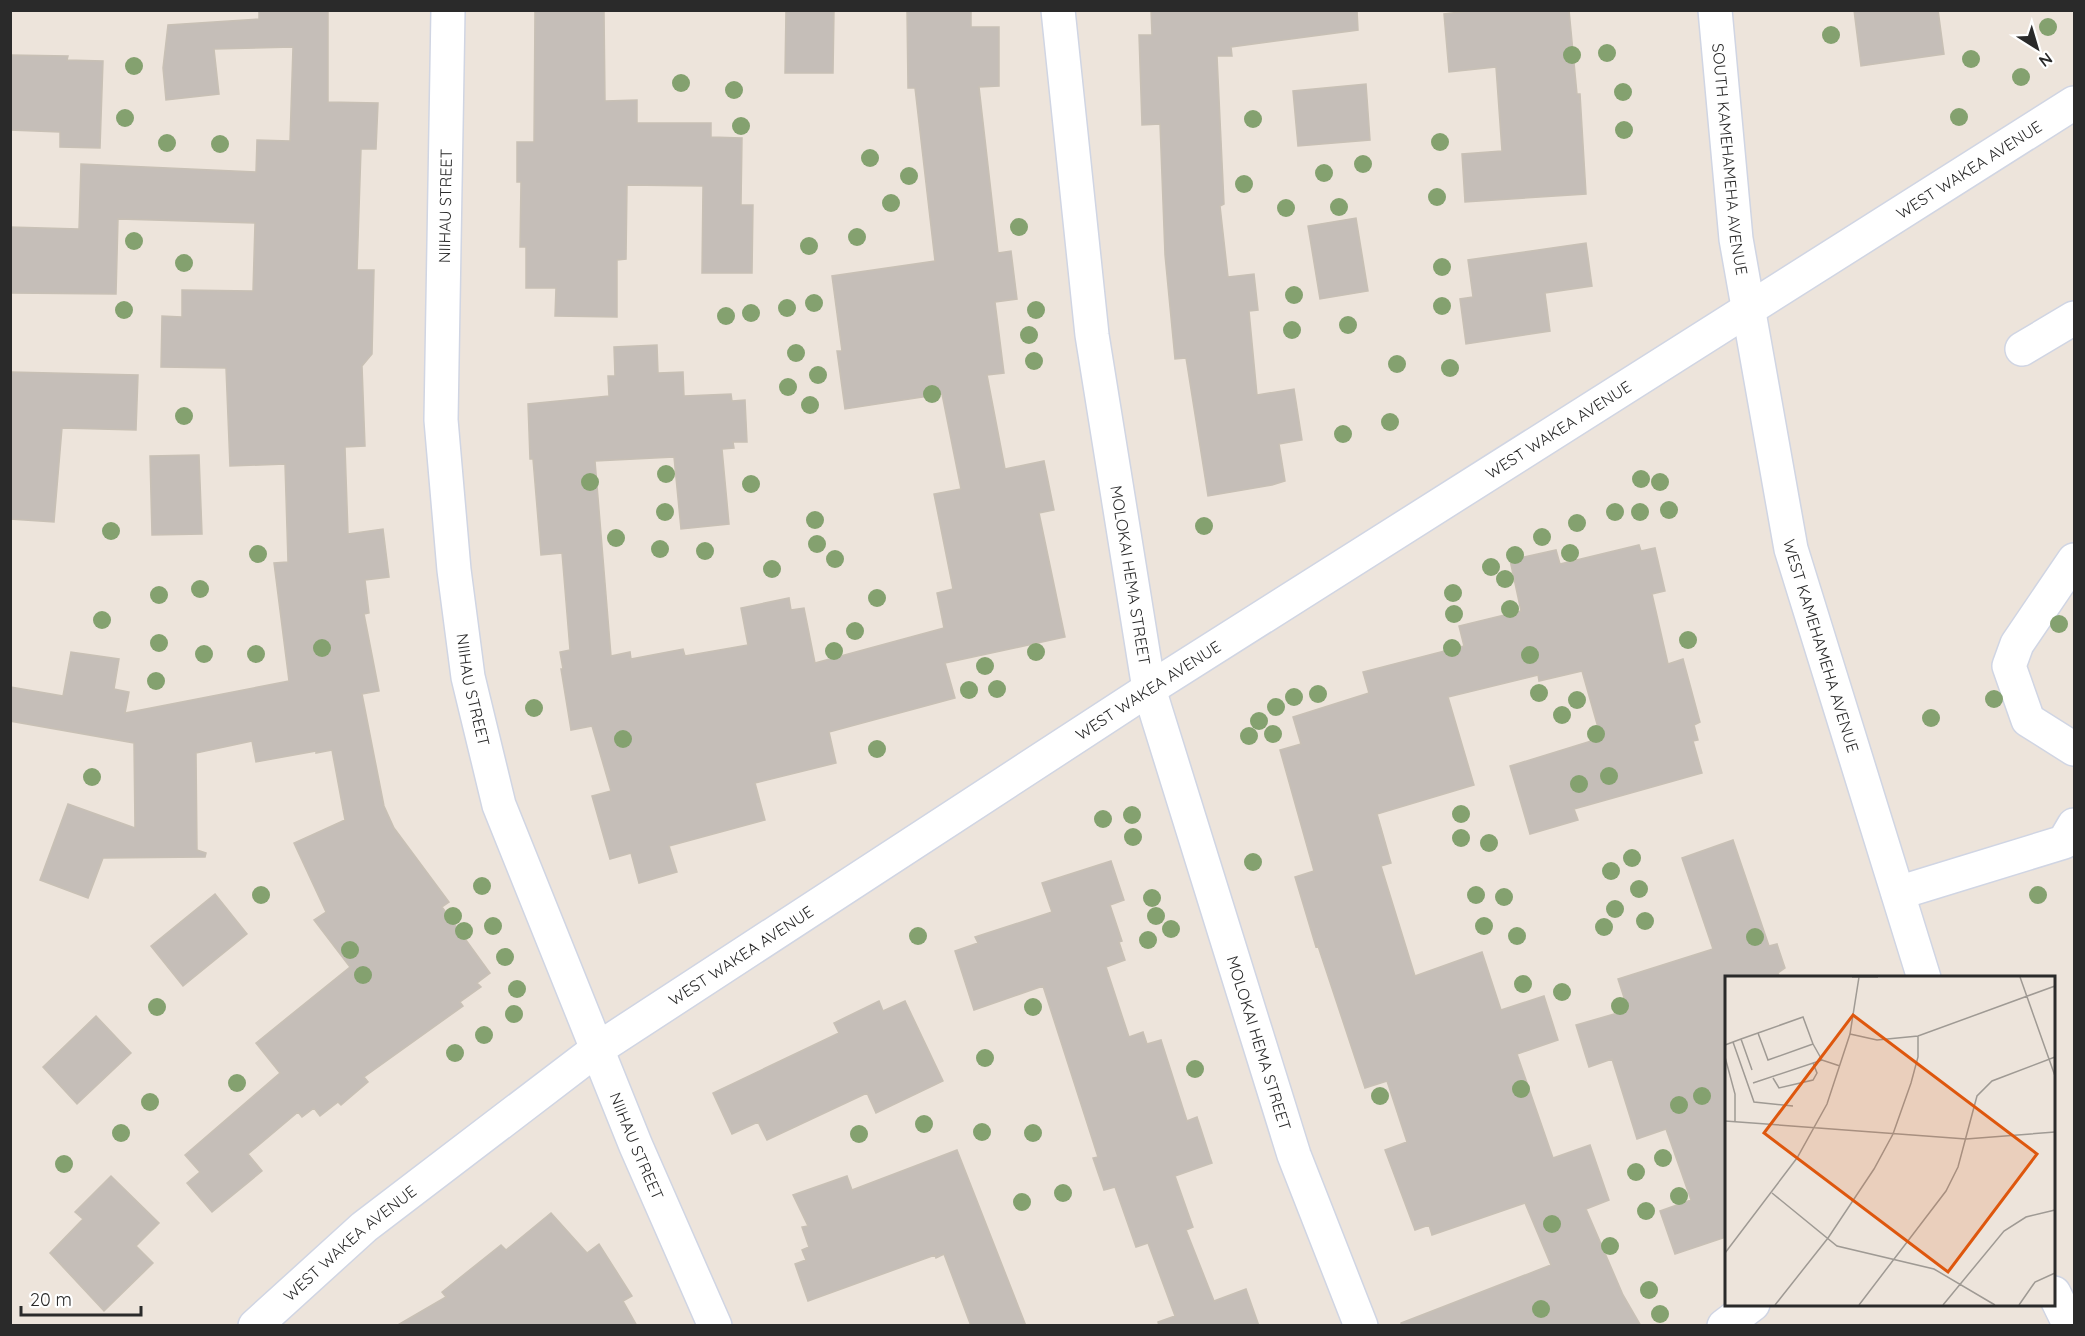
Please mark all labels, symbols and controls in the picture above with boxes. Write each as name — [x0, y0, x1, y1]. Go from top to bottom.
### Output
north arrow — [2007, 18, 2067, 78]
street label: SOUTH KAMEHAMEHA AVENUE — [1708, 42, 1752, 277]
text: N — [2035, 48, 2057, 72]
street label: WEST WAKEA AVENUE — [1892, 116, 2045, 223]
street label: NIIHAU STREET — [434, 148, 456, 263]
street label: WEST WAKEA AVENUE — [1482, 376, 1635, 483]
street label: MOLOKAI HEMA STREET — [1106, 484, 1155, 667]
street label: WEST KAMEHAMEHA AVENUE — [1779, 537, 1863, 755]
street label: NIIHAU STREET — [452, 632, 494, 748]
street label: WEST WAKEA AVENUE — [1072, 636, 1224, 744]
street label: WEST WAKEA AVENUE — [665, 901, 817, 1010]
street label: MOLOKAI HEMA STREET — [1223, 953, 1296, 1133]
inset map — [1725, 976, 2055, 1306]
street label: NIIHAU STREET — [605, 1089, 668, 1203]
street label: WEST WAKEA AVENUE — [279, 1181, 420, 1305]
scale bar — [21, 1279, 141, 1317]
text: 20 m — [30, 1288, 72, 1311]

